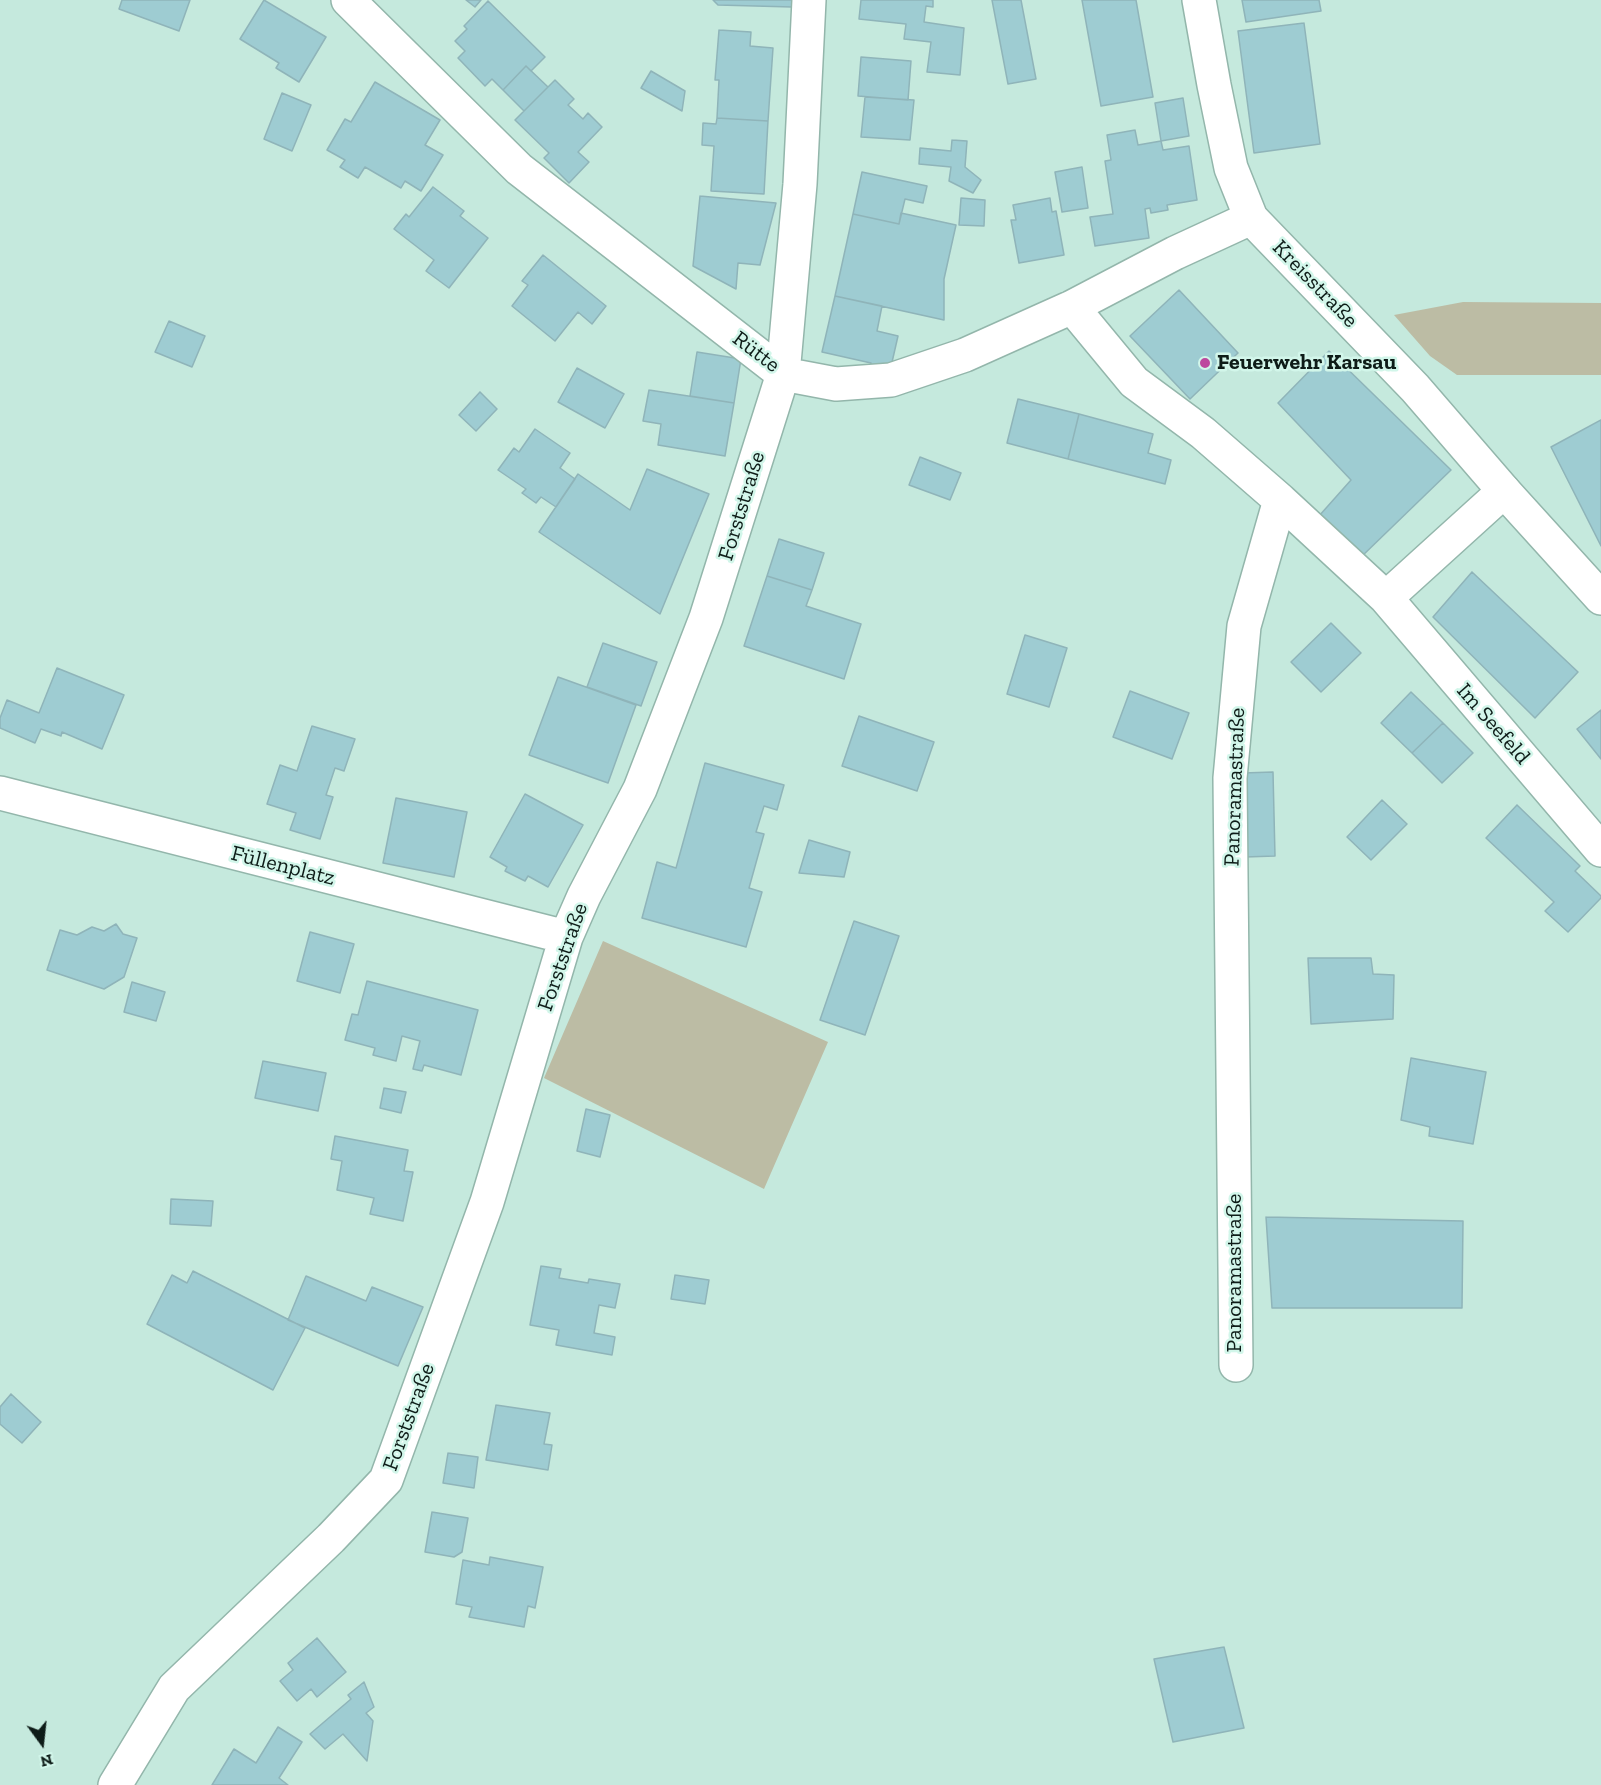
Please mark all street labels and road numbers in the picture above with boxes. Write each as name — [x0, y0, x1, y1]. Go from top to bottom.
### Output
street label: Kreisstraße — [1267, 235, 1363, 333]
street label: Rütte — [727, 326, 785, 378]
street label: Forststraße — [713, 448, 771, 564]
street label: Im Seefeld — [1451, 678, 1535, 770]
street label: Panoramastraße — [1219, 707, 1251, 867]
street label: Füllenplatz — [228, 840, 338, 892]
street label: Forststraße — [532, 900, 594, 1014]
street label: Panoramastraße — [1222, 1194, 1248, 1352]
street label: Forststraße — [377, 1360, 441, 1474]

